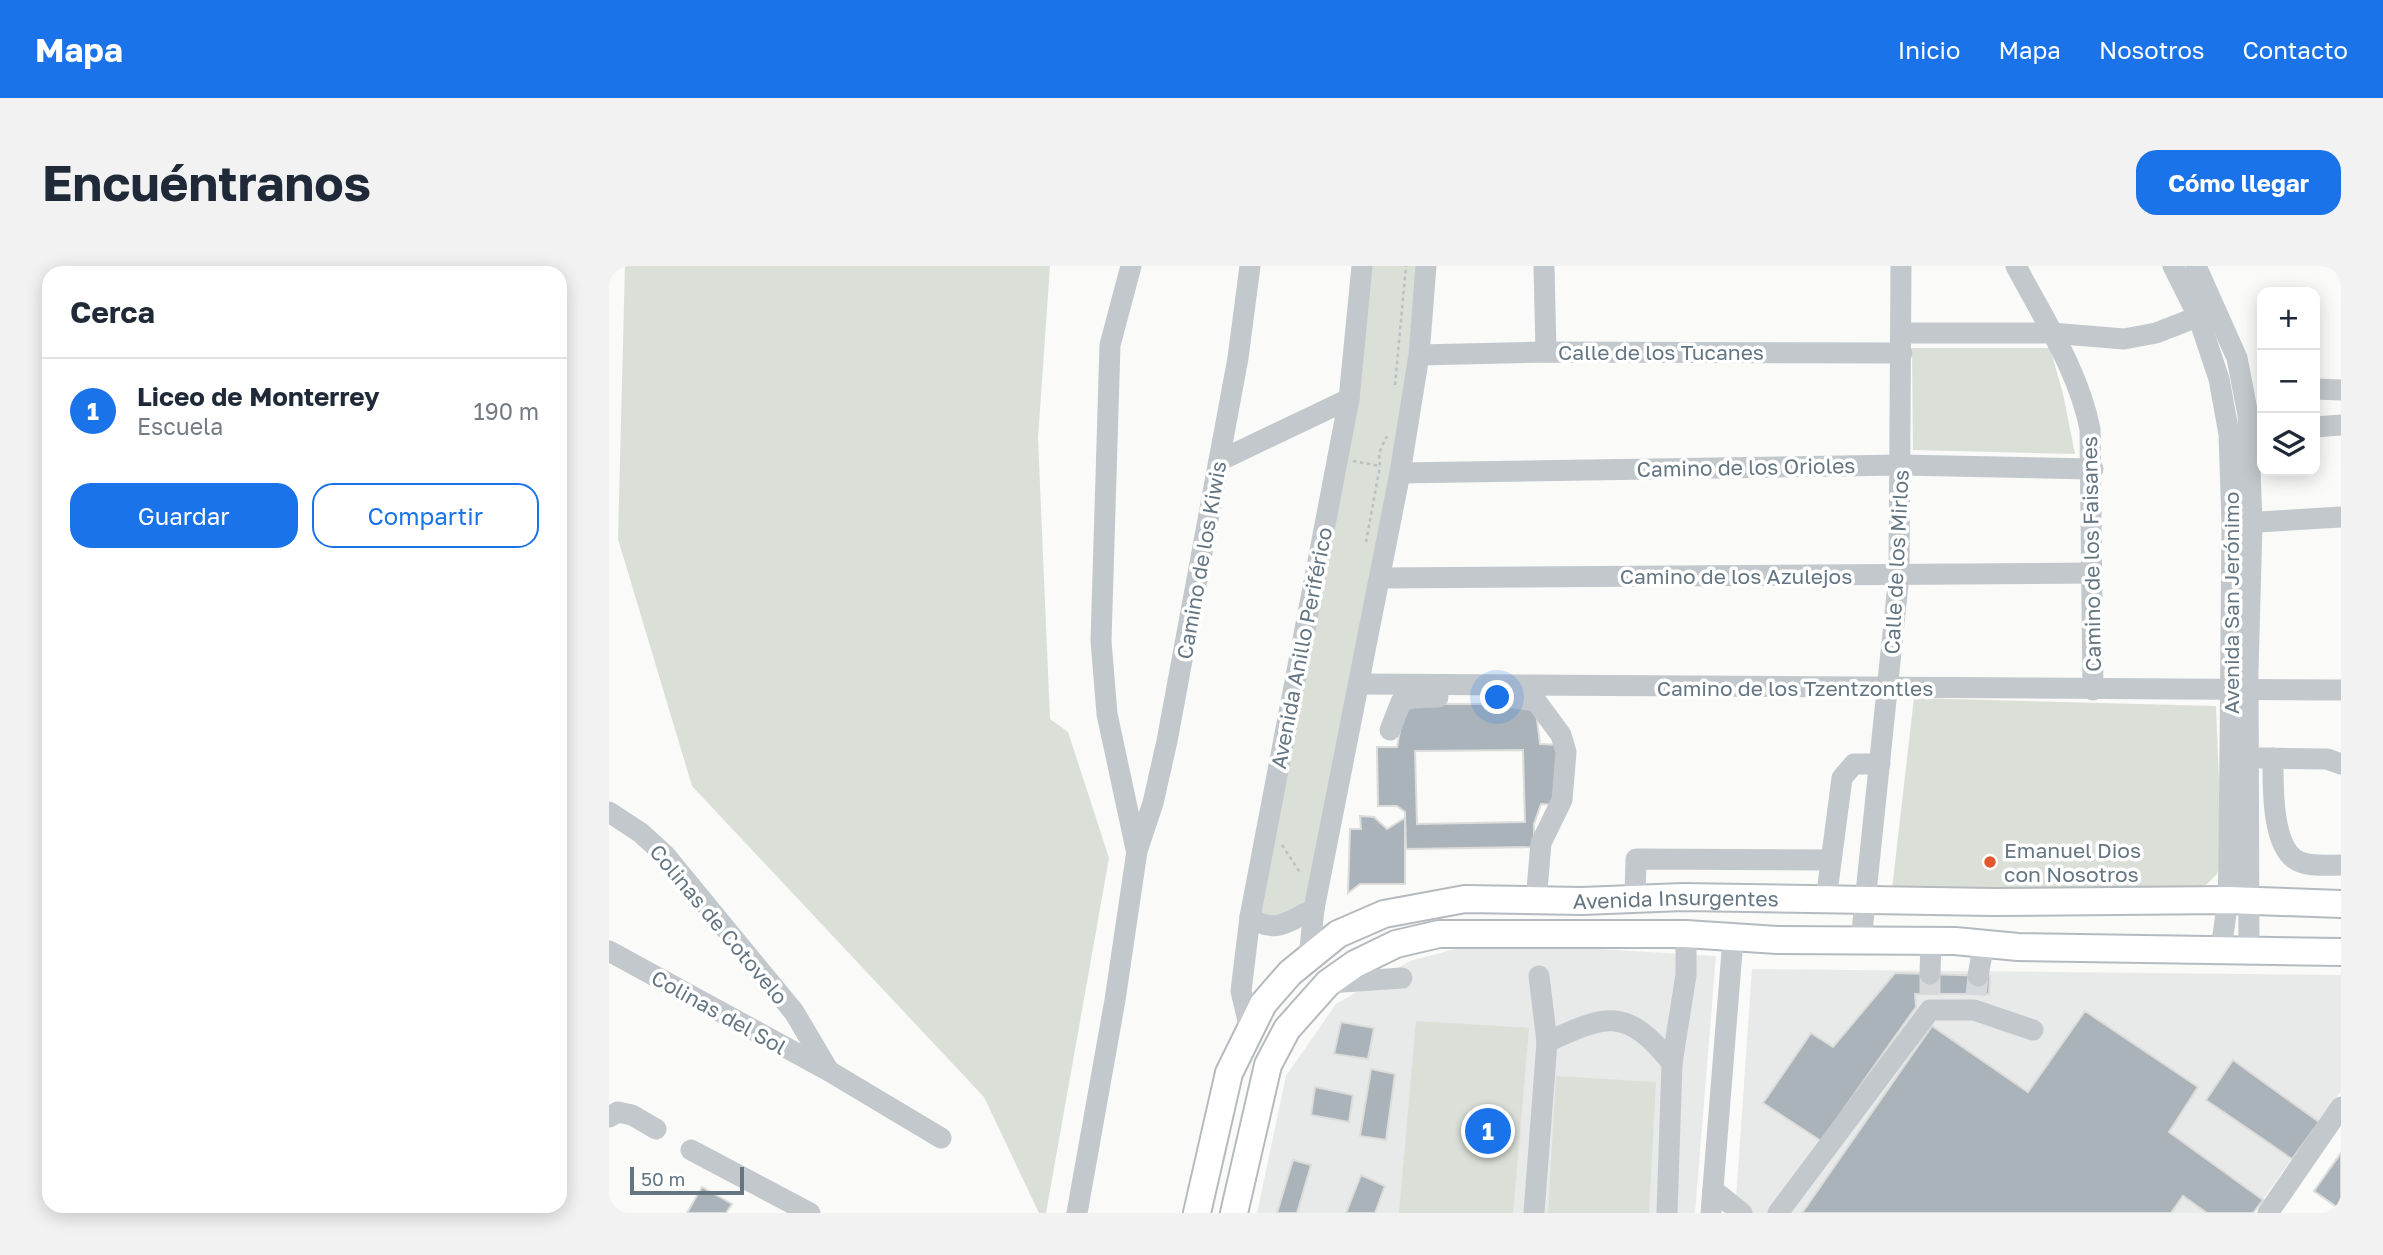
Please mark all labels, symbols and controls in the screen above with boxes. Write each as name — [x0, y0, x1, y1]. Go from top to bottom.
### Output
text: Mapa — [35, 30, 123, 69]
text: Inicio — [1898, 35, 1960, 64]
text: Mapa — [1998, 35, 2061, 64]
text: Nosotros — [2099, 35, 2205, 64]
text: Contacto — [2243, 35, 2348, 64]
button: Cómo llegar — [2136, 150, 2341, 215]
text: Encuéntranos — [42, 153, 371, 212]
map controls — [2257, 287, 2320, 476]
button: + — [2257, 287, 2320, 350]
text: Cerca — [70, 294, 155, 330]
street label: Calle de los Tucanes — [1558, 339, 1764, 365]
button: − — [2257, 350, 2320, 413]
text: Liceo de Monterrey — [137, 381, 380, 412]
text: 1 — [87, 397, 99, 425]
text: 190 m — [474, 397, 539, 425]
text: Escuela — [137, 412, 223, 440]
button: layers — [2257, 413, 2320, 476]
street label: Camino de los Faisanes — [2076, 436, 2106, 672]
street label: Camino de los Orioles — [1636, 452, 1856, 482]
street label: Camino de los Kiwis — [1171, 459, 1231, 661]
street label: Calle de los Mirlos — [1878, 469, 1914, 655]
button: Guardar — [70, 483, 298, 548]
button: Compartir — [312, 483, 539, 548]
street label: Avenida San Jerónimo — [2218, 492, 2244, 714]
street label: Avenida Anillo Periférico — [1265, 525, 1337, 771]
street label: Camino de los Azulejos — [1620, 563, 1852, 589]
street label: Camino de los Tzentzontles — [1657, 675, 1933, 701]
your location — [1480, 680, 1514, 714]
place label: Emanuel Dios con Nosotros — [2004, 837, 2141, 887]
street label: Colinas de Cotovelo — [644, 839, 794, 1009]
marker: Emanuel Dios con Nosotros — [1982, 854, 1998, 870]
street label: Avenida Insurgentes — [1573, 884, 1779, 914]
street label: Colinas del Sol — [647, 964, 791, 1060]
pin: 1 — [1465, 1105, 1511, 1157]
scale bar — [630, 1164, 744, 1196]
text: 50 m — [641, 1167, 685, 1190]

